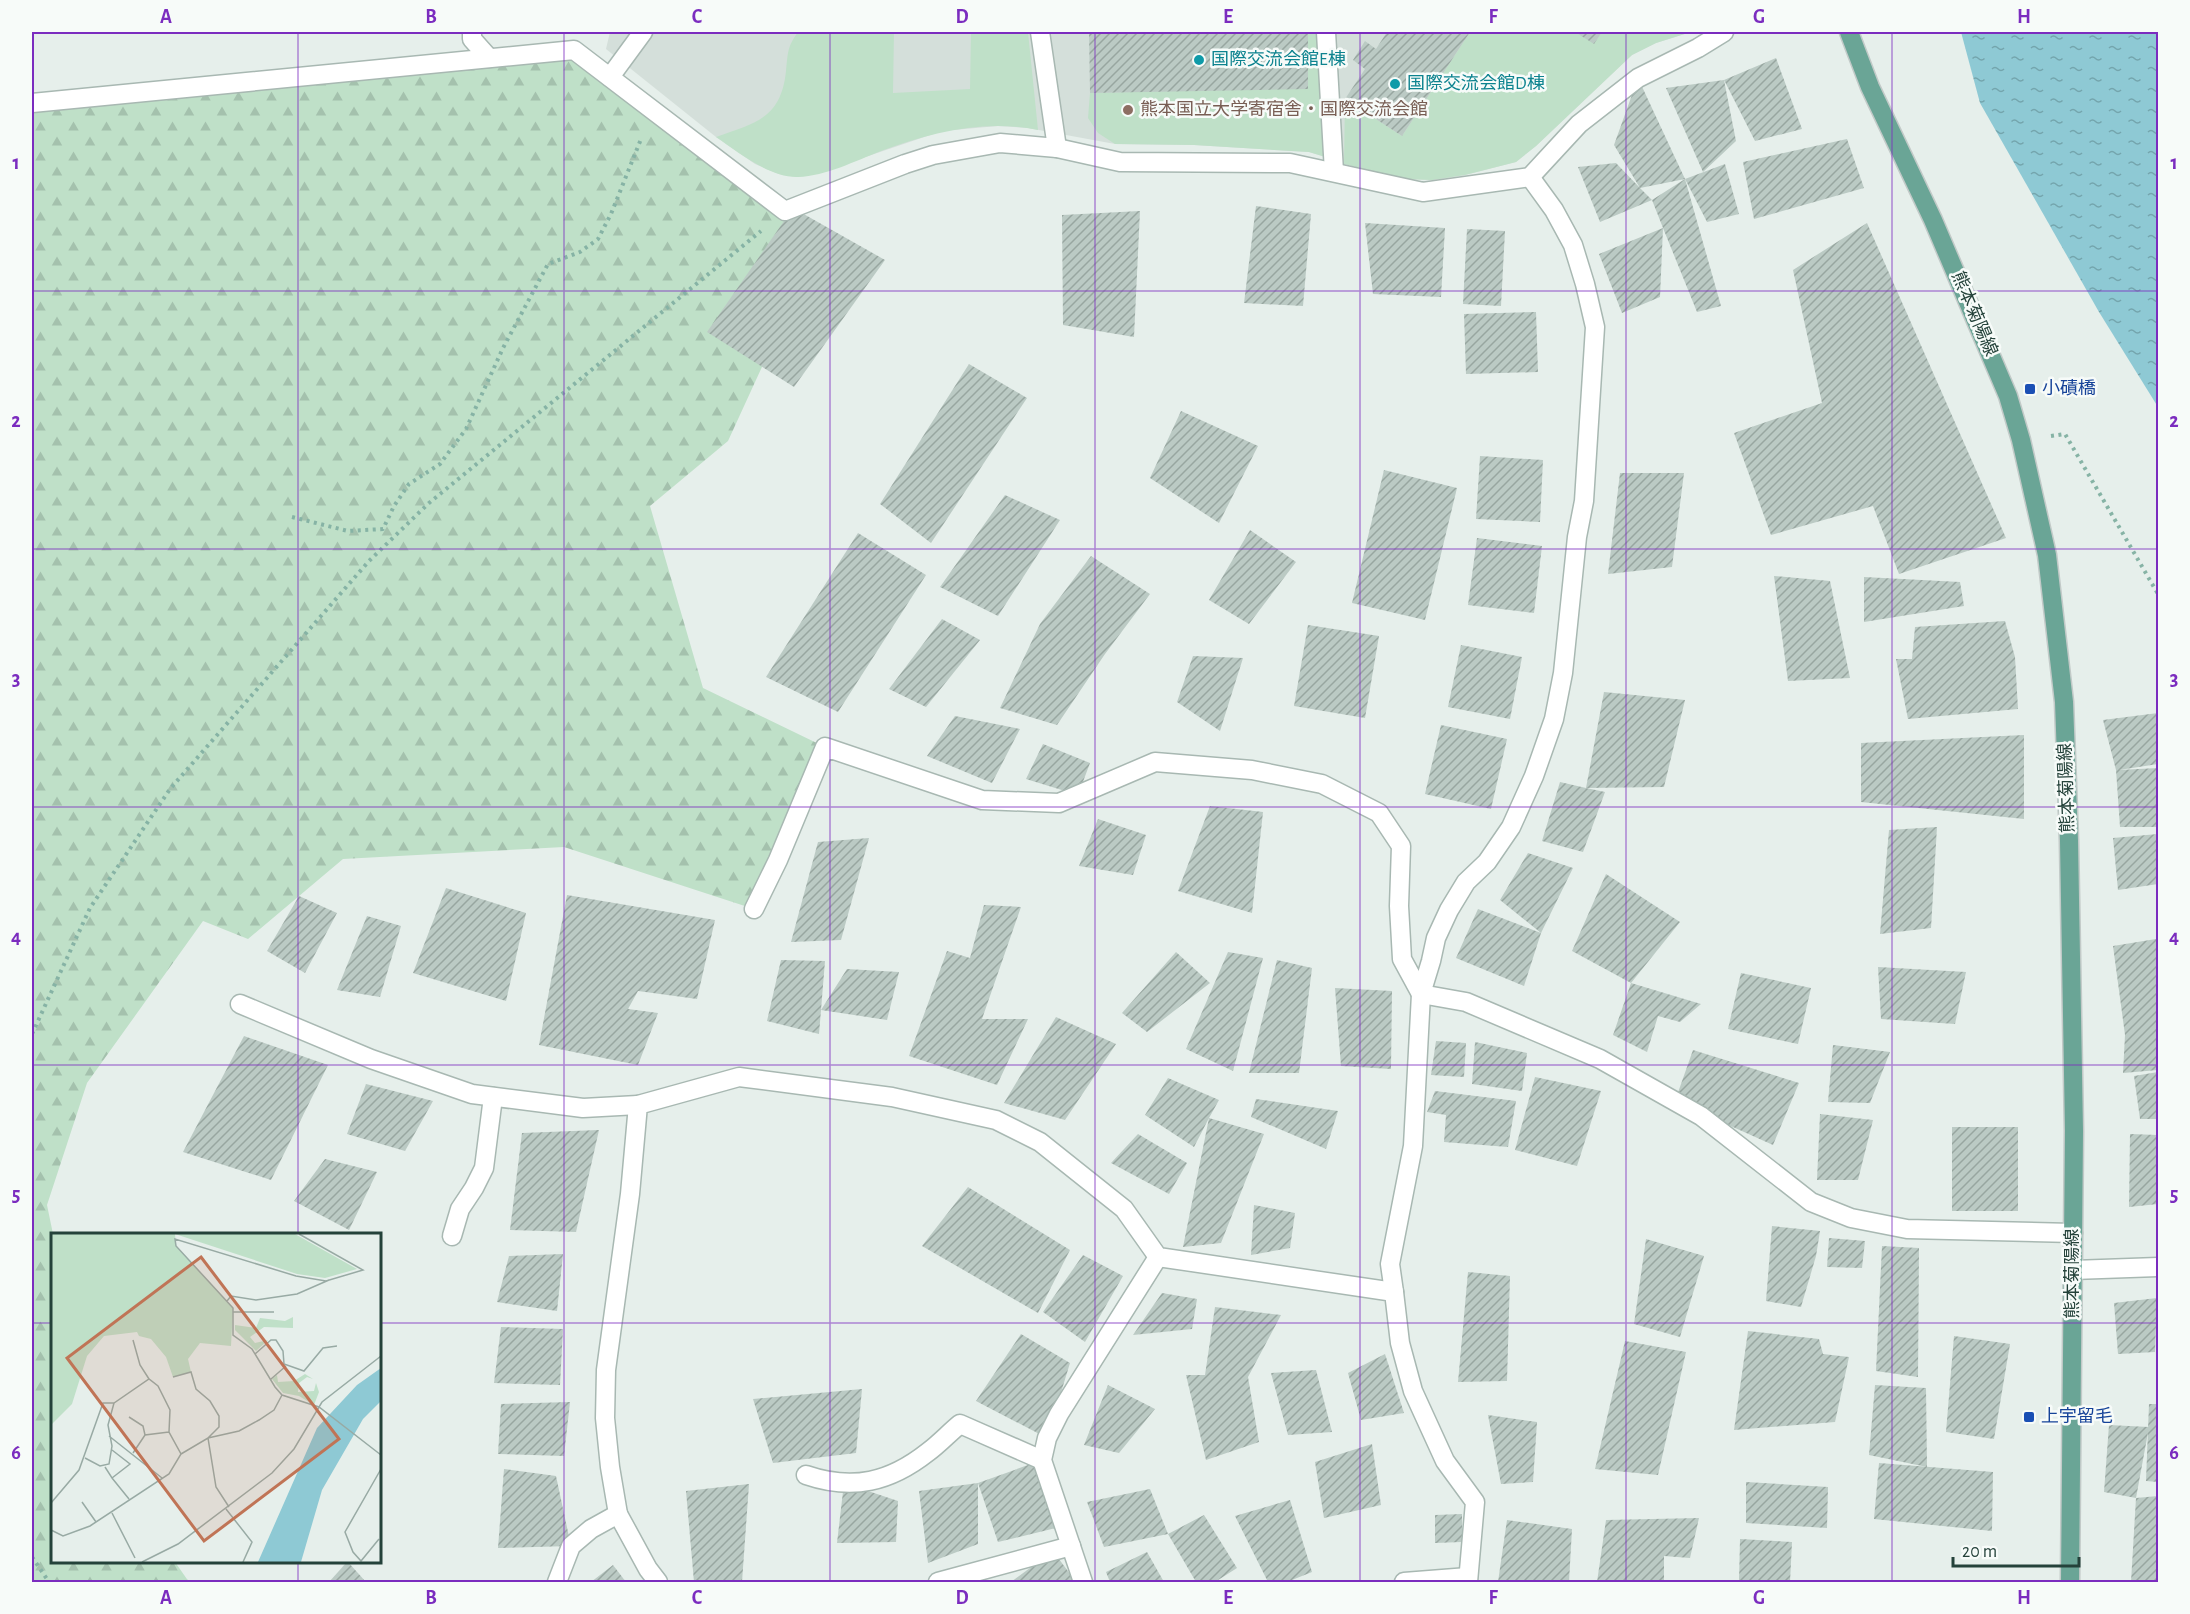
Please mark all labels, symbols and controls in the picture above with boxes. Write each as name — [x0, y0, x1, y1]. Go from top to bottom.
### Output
text: A — [160, 7, 172, 27]
text: B — [425, 7, 437, 27]
text: C — [692, 7, 703, 27]
text: D — [955, 7, 969, 27]
text: E — [1223, 7, 1233, 27]
text: F — [1488, 7, 1498, 27]
text: G — [1753, 7, 1765, 27]
text: H — [2017, 7, 2031, 27]
place label: 国際交流会館E棟 — [1211, 49, 1346, 69]
marker: 国際交流会館E棟 — [1192, 53, 1206, 67]
place label: 国際交流会館D棟 — [1407, 73, 1545, 93]
marker: 国際交流会館D棟 — [1388, 77, 1402, 91]
place label: 熊本国立大学寄宿舎・国際交流会館 — [1140, 99, 1428, 119]
marker: 熊本国立大学寄宿舎・国際交流会館 — [1121, 103, 1135, 117]
text: 1 — [12, 153, 20, 173]
text: 1 — [2170, 153, 2178, 173]
street label: 熊本菊陽線 — [1948, 268, 2002, 359]
place label: 小磧橋 — [2042, 379, 2096, 398]
marker: 小磧橋 — [2023, 382, 2037, 396]
text: 2 — [11, 411, 21, 431]
text: 2 — [2169, 411, 2179, 431]
text: 3 — [12, 669, 20, 689]
text: 3 — [2170, 669, 2178, 689]
street label: 熊本菊陽線 — [2054, 743, 2078, 833]
text: 4 — [11, 927, 21, 947]
text: 4 — [2169, 927, 2179, 947]
text: 5 — [12, 1185, 20, 1205]
text: 5 — [2170, 1185, 2178, 1205]
street label: 熊本菊陽線 — [2062, 1229, 2082, 1319]
inset map — [51, 1233, 381, 1563]
place label: 上宇留毛 — [2041, 1406, 2113, 1426]
marker: 上宇留毛 — [2022, 1410, 2036, 1424]
text: 6 — [11, 1443, 21, 1463]
text: 6 — [2169, 1443, 2179, 1463]
scale bar — [1953, 1530, 2079, 1568]
text: 20 m — [1962, 1543, 1997, 1561]
text: A — [160, 1588, 172, 1608]
text: B — [425, 1588, 437, 1608]
text: C — [692, 1588, 703, 1608]
text: D — [955, 1588, 969, 1608]
text: E — [1223, 1588, 1233, 1608]
text: F — [1488, 1588, 1498, 1608]
text: G — [1753, 1588, 1765, 1608]
text: H — [2017, 1588, 2031, 1608]

